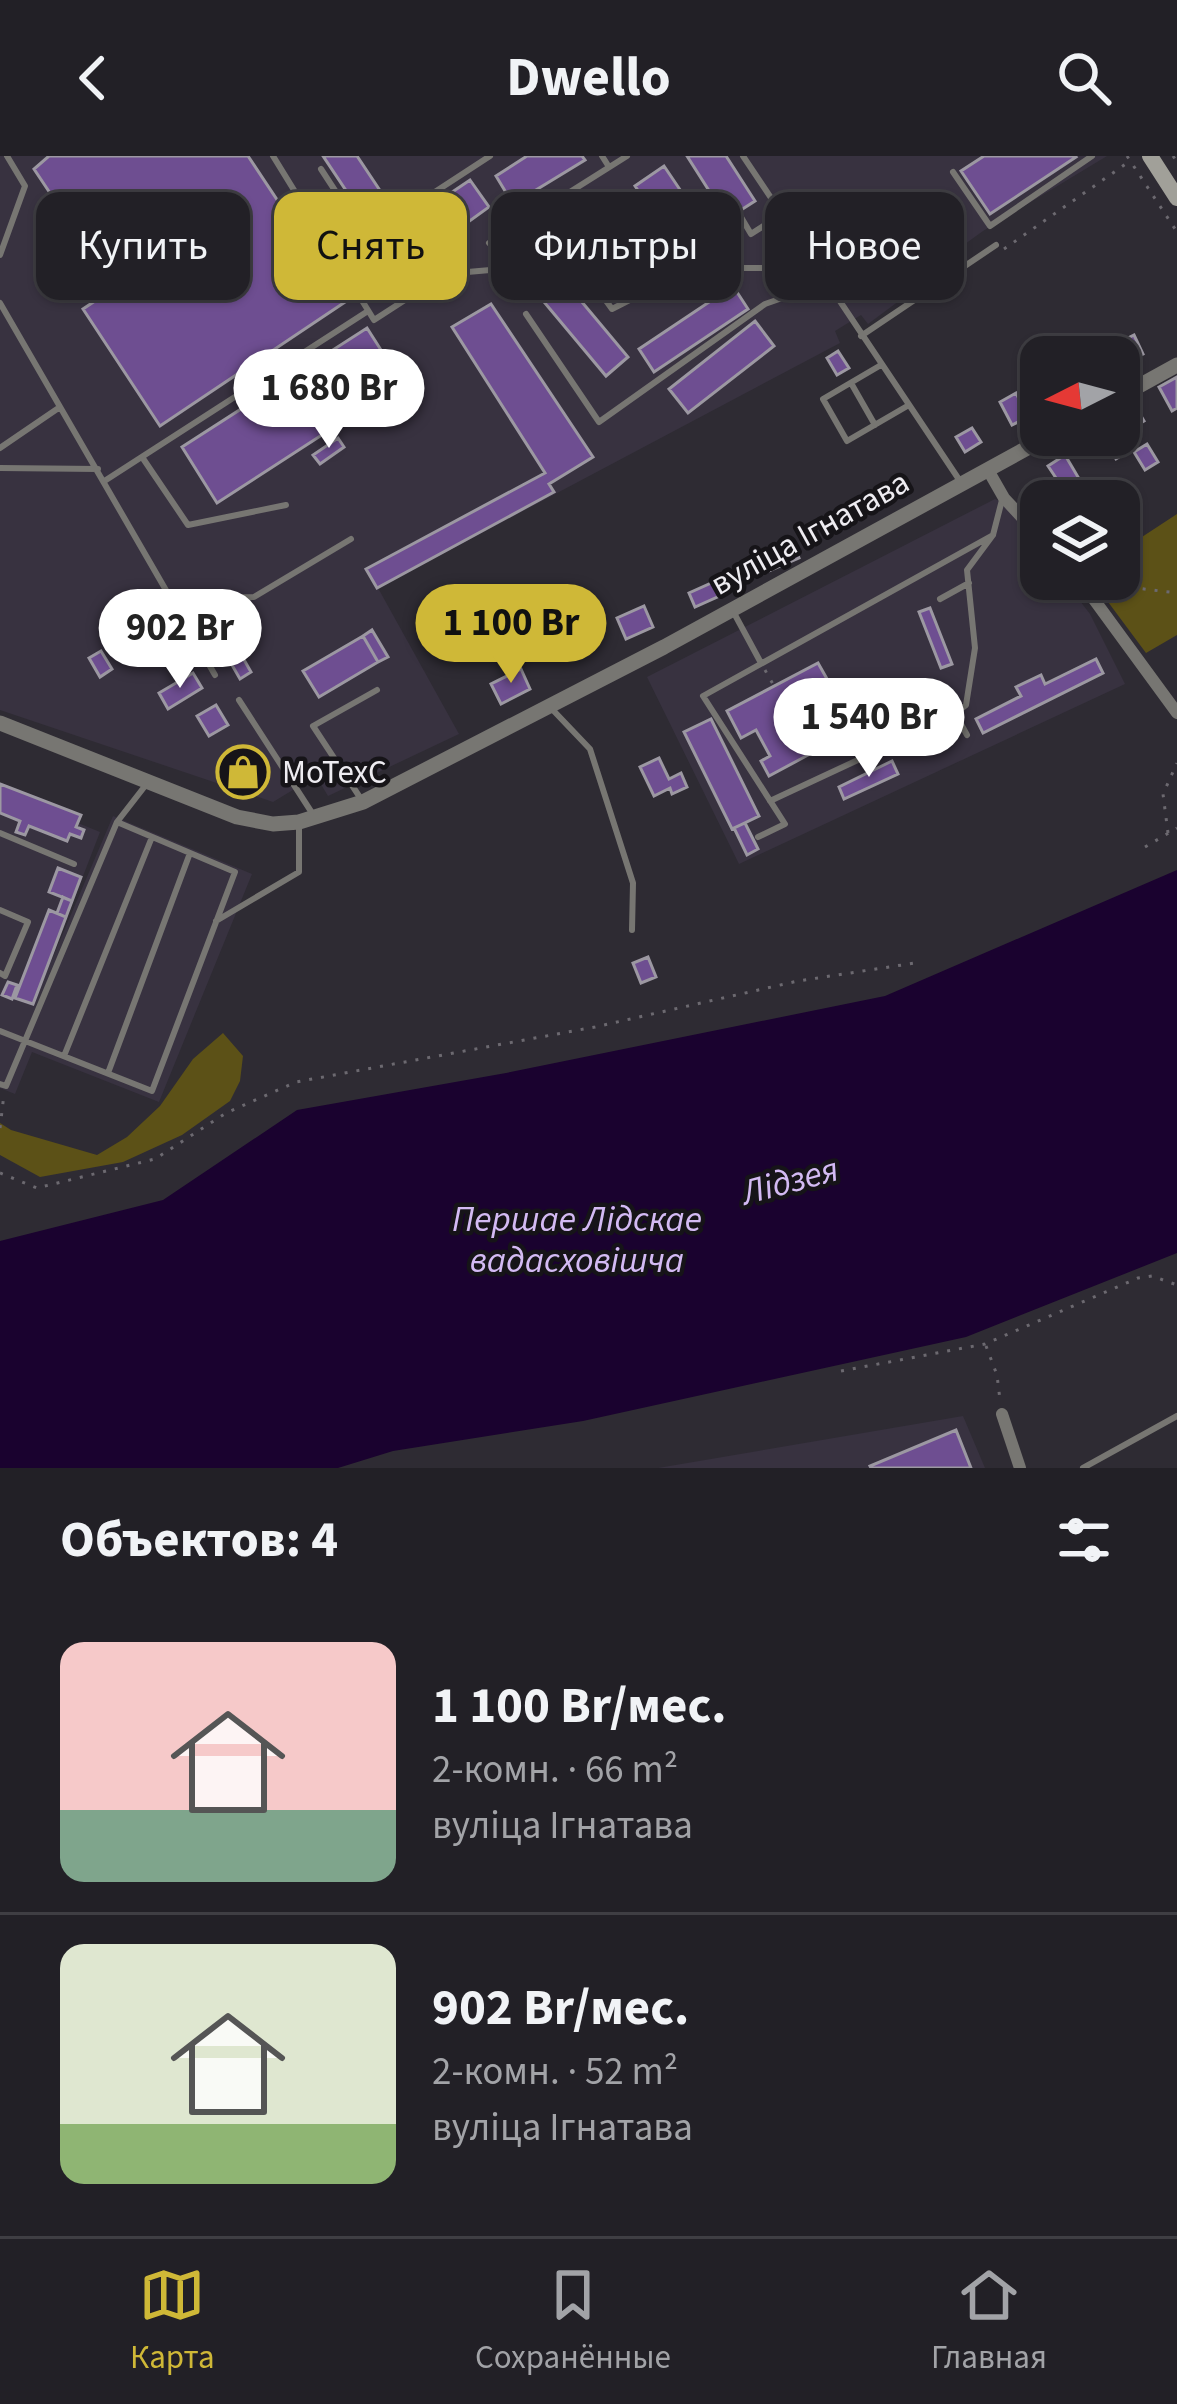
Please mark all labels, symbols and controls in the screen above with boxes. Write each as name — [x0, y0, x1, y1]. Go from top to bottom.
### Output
text: Dwello — [506, 40, 671, 117]
icon: back — [60, 45, 126, 111]
icon: search — [1051, 45, 1117, 111]
chip: Купить — [36, 192, 250, 300]
chip: Снять — [274, 192, 467, 300]
chip: Фильтры — [491, 192, 741, 300]
chip: Новое — [765, 192, 964, 300]
north arrow — [1020, 336, 1140, 456]
map controls — [1020, 336, 1140, 600]
pin: 1 680 Br — [205, 349, 453, 451]
text: 1 680 Br — [260, 360, 398, 416]
street label: вуліца Ігнатава — [702, 459, 918, 607]
button: layers — [1020, 480, 1140, 600]
pin: 1 100 Br — [387, 584, 635, 686]
pin: 902 Br — [82, 589, 278, 691]
text: 1 100 Br — [442, 595, 580, 651]
text: 902 Br — [126, 600, 234, 656]
pin: 1 540 Br — [745, 678, 993, 780]
text: 1 540 Br — [800, 689, 938, 745]
shop icon: MoTexC — [215, 744, 271, 800]
place label: MoTexC — [282, 749, 387, 796]
water label: Лідзея — [734, 1144, 844, 1219]
water label: Першае Лідскае вадасховішча — [452, 1194, 702, 1286]
text: Объектов: 4 — [60, 1504, 338, 1576]
icon: filters — [1051, 1507, 1117, 1573]
text: 1 100 Br/мес. — [432, 1670, 727, 1742]
icon: home — [156, 1690, 300, 1834]
text: 2-комн. · 66 m² — [432, 1742, 678, 1798]
text: вуліца Ігнатава — [432, 1798, 693, 1854]
text: 902 Br/мес. — [432, 1972, 689, 2044]
icon: home — [156, 1992, 300, 2136]
text: 2-комн. · 52 m² — [432, 2044, 678, 2100]
text: вуліца Ігнатава — [432, 2100, 693, 2156]
tab: Карта — [130, 2262, 215, 2381]
tab: Сохранённые — [475, 2262, 671, 2381]
tab: Главная — [931, 2262, 1047, 2381]

